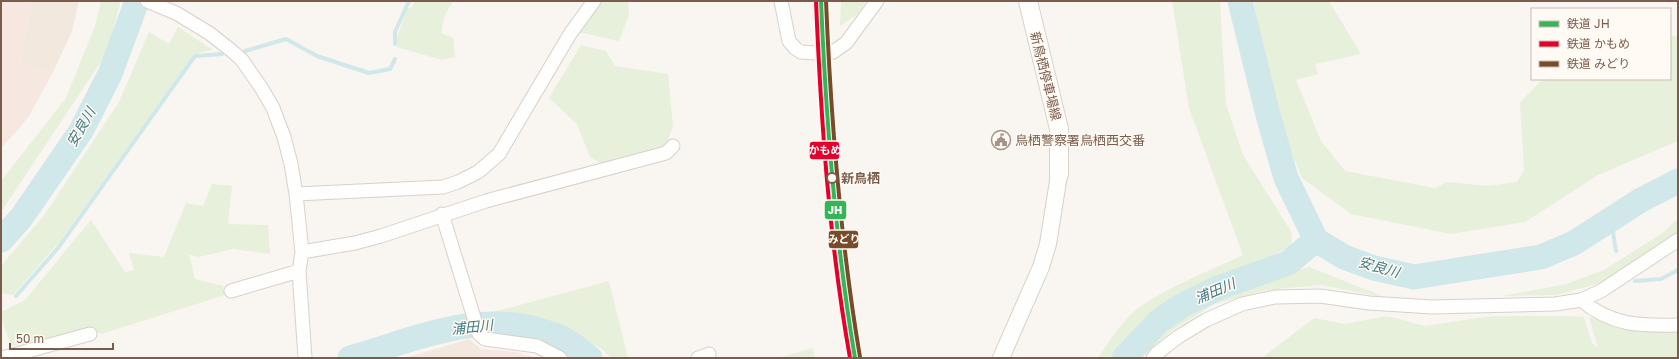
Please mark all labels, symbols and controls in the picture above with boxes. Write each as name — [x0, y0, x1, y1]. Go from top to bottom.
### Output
legend — [1531, 8, 1671, 80]
text: 鉄道 JH — [1567, 16, 1610, 31]
street label: 新鳥栖停車場線 — [1027, 30, 1065, 122]
text: 鉄道 かもめ — [1567, 36, 1630, 51]
text: 鉄道 みどり — [1567, 56, 1630, 71]
water label: 安良川 — [63, 103, 99, 149]
public building icon: 鳥栖警察署鳥栖西交番 — [990, 129, 1012, 151]
place label: 鳥栖警察署鳥栖西交番 — [1015, 132, 1145, 148]
line badge: かもめ — [809, 141, 840, 160]
text: かもめ — [809, 143, 842, 156]
place label: 新鳥栖 — [841, 170, 880, 186]
marker: 新鳥栖 — [826, 172, 838, 184]
line badge: JH — [824, 200, 847, 220]
text: JH — [828, 203, 842, 216]
line badge: みどり — [828, 230, 859, 249]
text: みどり — [828, 232, 861, 245]
water label: 安良川 — [1357, 253, 1404, 281]
water label: 浦田川 — [1192, 274, 1239, 307]
water label: 浦田川 — [450, 316, 496, 337]
scale bar — [10, 325, 113, 351]
text: 50 m — [16, 331, 44, 346]

